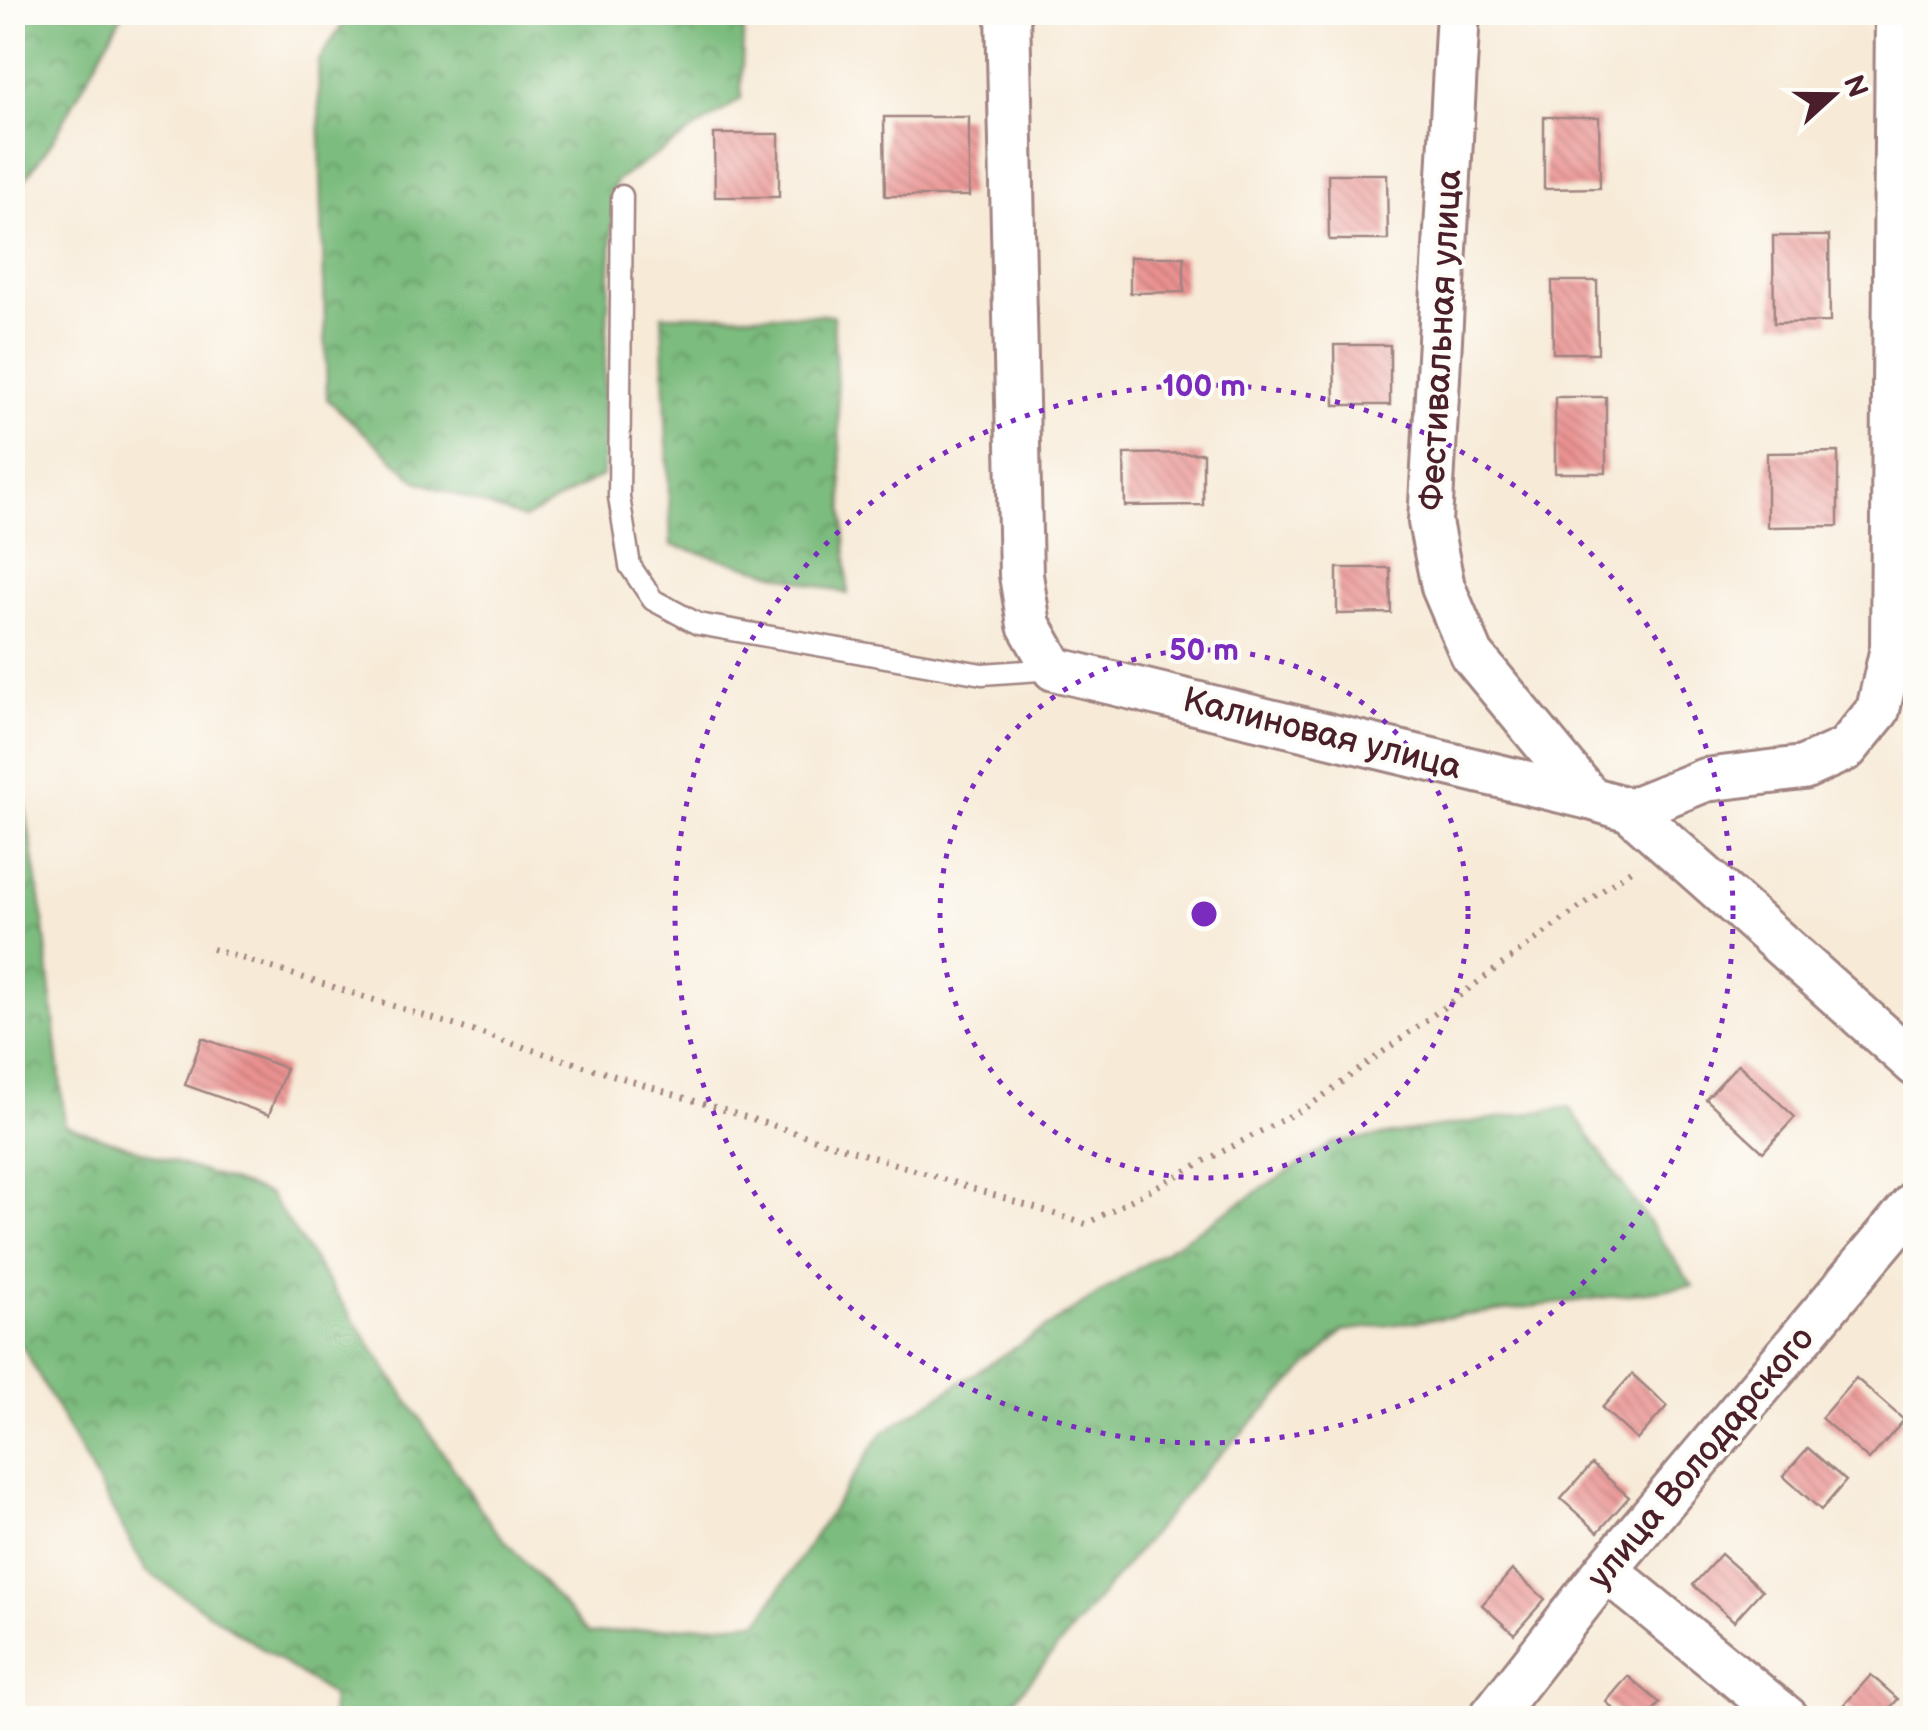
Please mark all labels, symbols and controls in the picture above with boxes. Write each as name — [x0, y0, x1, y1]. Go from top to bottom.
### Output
north arrow — [1783, 45, 1883, 145]
text: N — [1836, 71, 1874, 102]
street label: Фестивальная улица — [1411, 168, 1471, 512]
text: 100 m — [1162, 369, 1246, 405]
text: 50 m — [1169, 633, 1239, 669]
street label: Калиновая улица — [1178, 679, 1466, 789]
centre of rings — [1186, 896, 1222, 932]
street label: улица Володарского — [1579, 1318, 1823, 1598]

